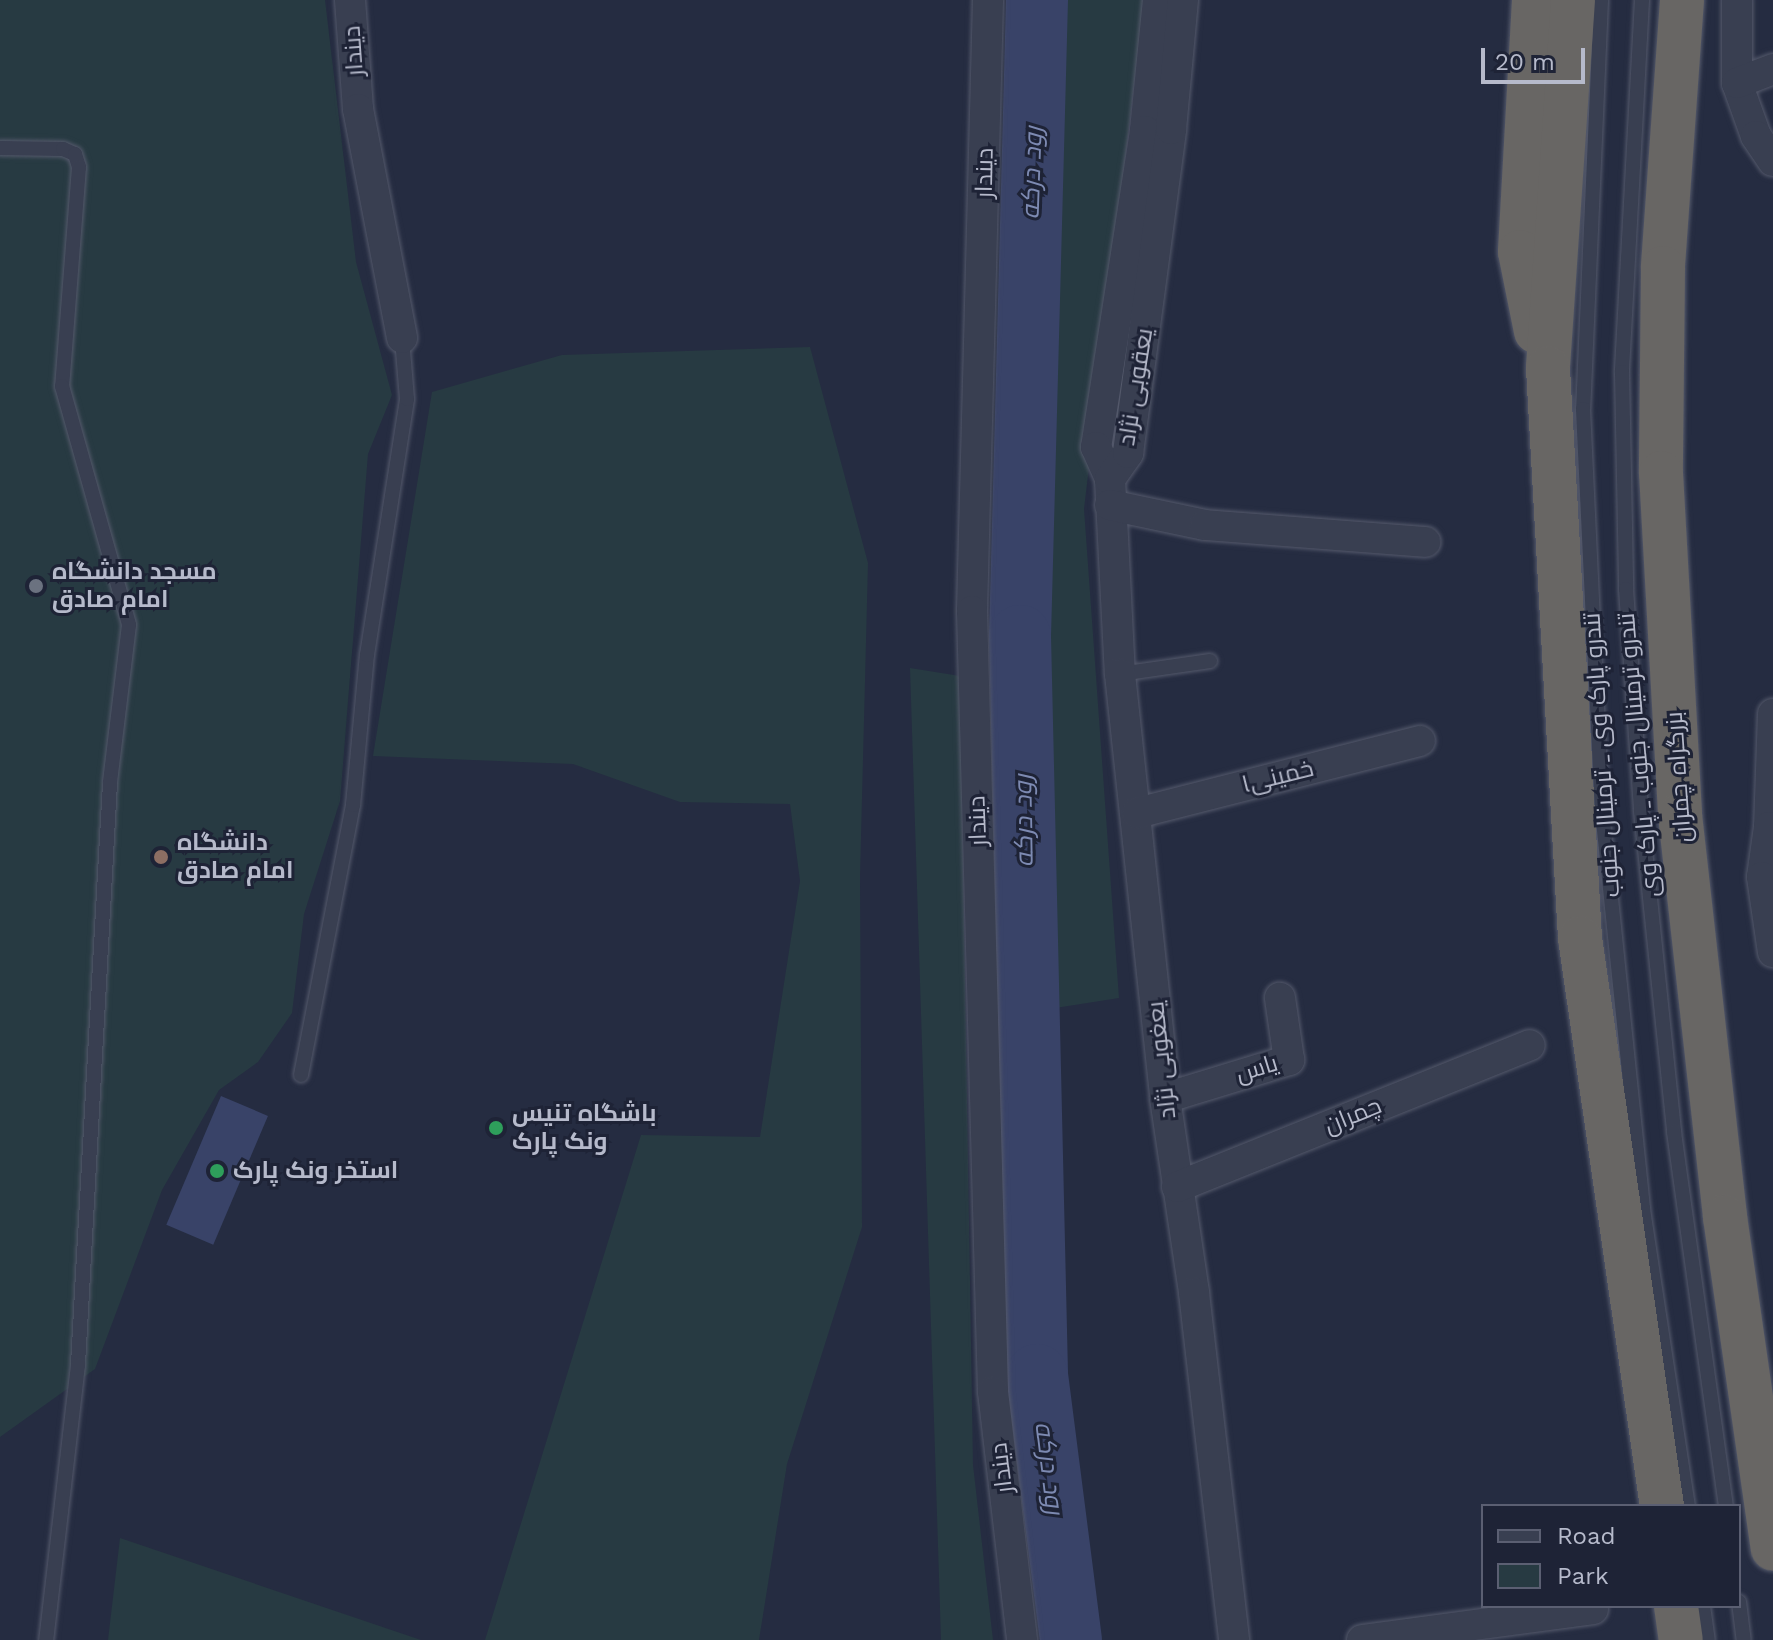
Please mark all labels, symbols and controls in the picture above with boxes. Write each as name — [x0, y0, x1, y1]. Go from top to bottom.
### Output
street label: دیندار — [338, 25, 370, 77]
scale bar — [1485, 32, 1589, 82]
text: 20 m — [1495, 48, 1555, 76]
water label: رود درکه — [1015, 126, 1049, 220]
street label: دیندار — [970, 147, 1000, 199]
street label: یعقوبی نژاد — [1113, 326, 1159, 448]
place label: مسجد دانشگاه امام صادق — [52, 558, 217, 614]
marker: مسجد دانشگاه امام صادق — [27, 577, 45, 595]
street label: تندرو پارک وی ـ ترمینال جنوب — [1578, 612, 1626, 898]
street label: تندرو ترمینال جنوب ـ پارک وی — [1612, 612, 1666, 898]
street label: بزرگراه چمران — [1660, 711, 1698, 843]
street label: lخمینی — [1239, 754, 1317, 800]
water label: رود درکه — [1008, 774, 1040, 868]
street label: دیندار — [963, 795, 993, 847]
place label: دانشگاه امام صادق — [177, 829, 293, 885]
marker: دانشگاه امام صادق — [152, 848, 170, 866]
street label: یعغوبی نژاد — [1141, 1000, 1183, 1120]
street label: یاس — [1232, 1049, 1282, 1089]
street label: چمران — [1320, 1092, 1386, 1140]
place label: باشگاه تنیس ونک پارک — [512, 1100, 656, 1156]
marker: باشگاه تنیس ونک پارک — [487, 1119, 505, 1137]
place label: استخر ونک پارک — [233, 1157, 398, 1185]
marker: استخر ونک پارک — [208, 1162, 226, 1180]
water label: رود درکه — [1028, 1420, 1070, 1516]
street label: دیندار — [985, 1441, 1019, 1495]
legend — [1481, 1504, 1741, 1608]
text: Road — [1557, 1522, 1616, 1550]
text: Park — [1557, 1562, 1609, 1590]

